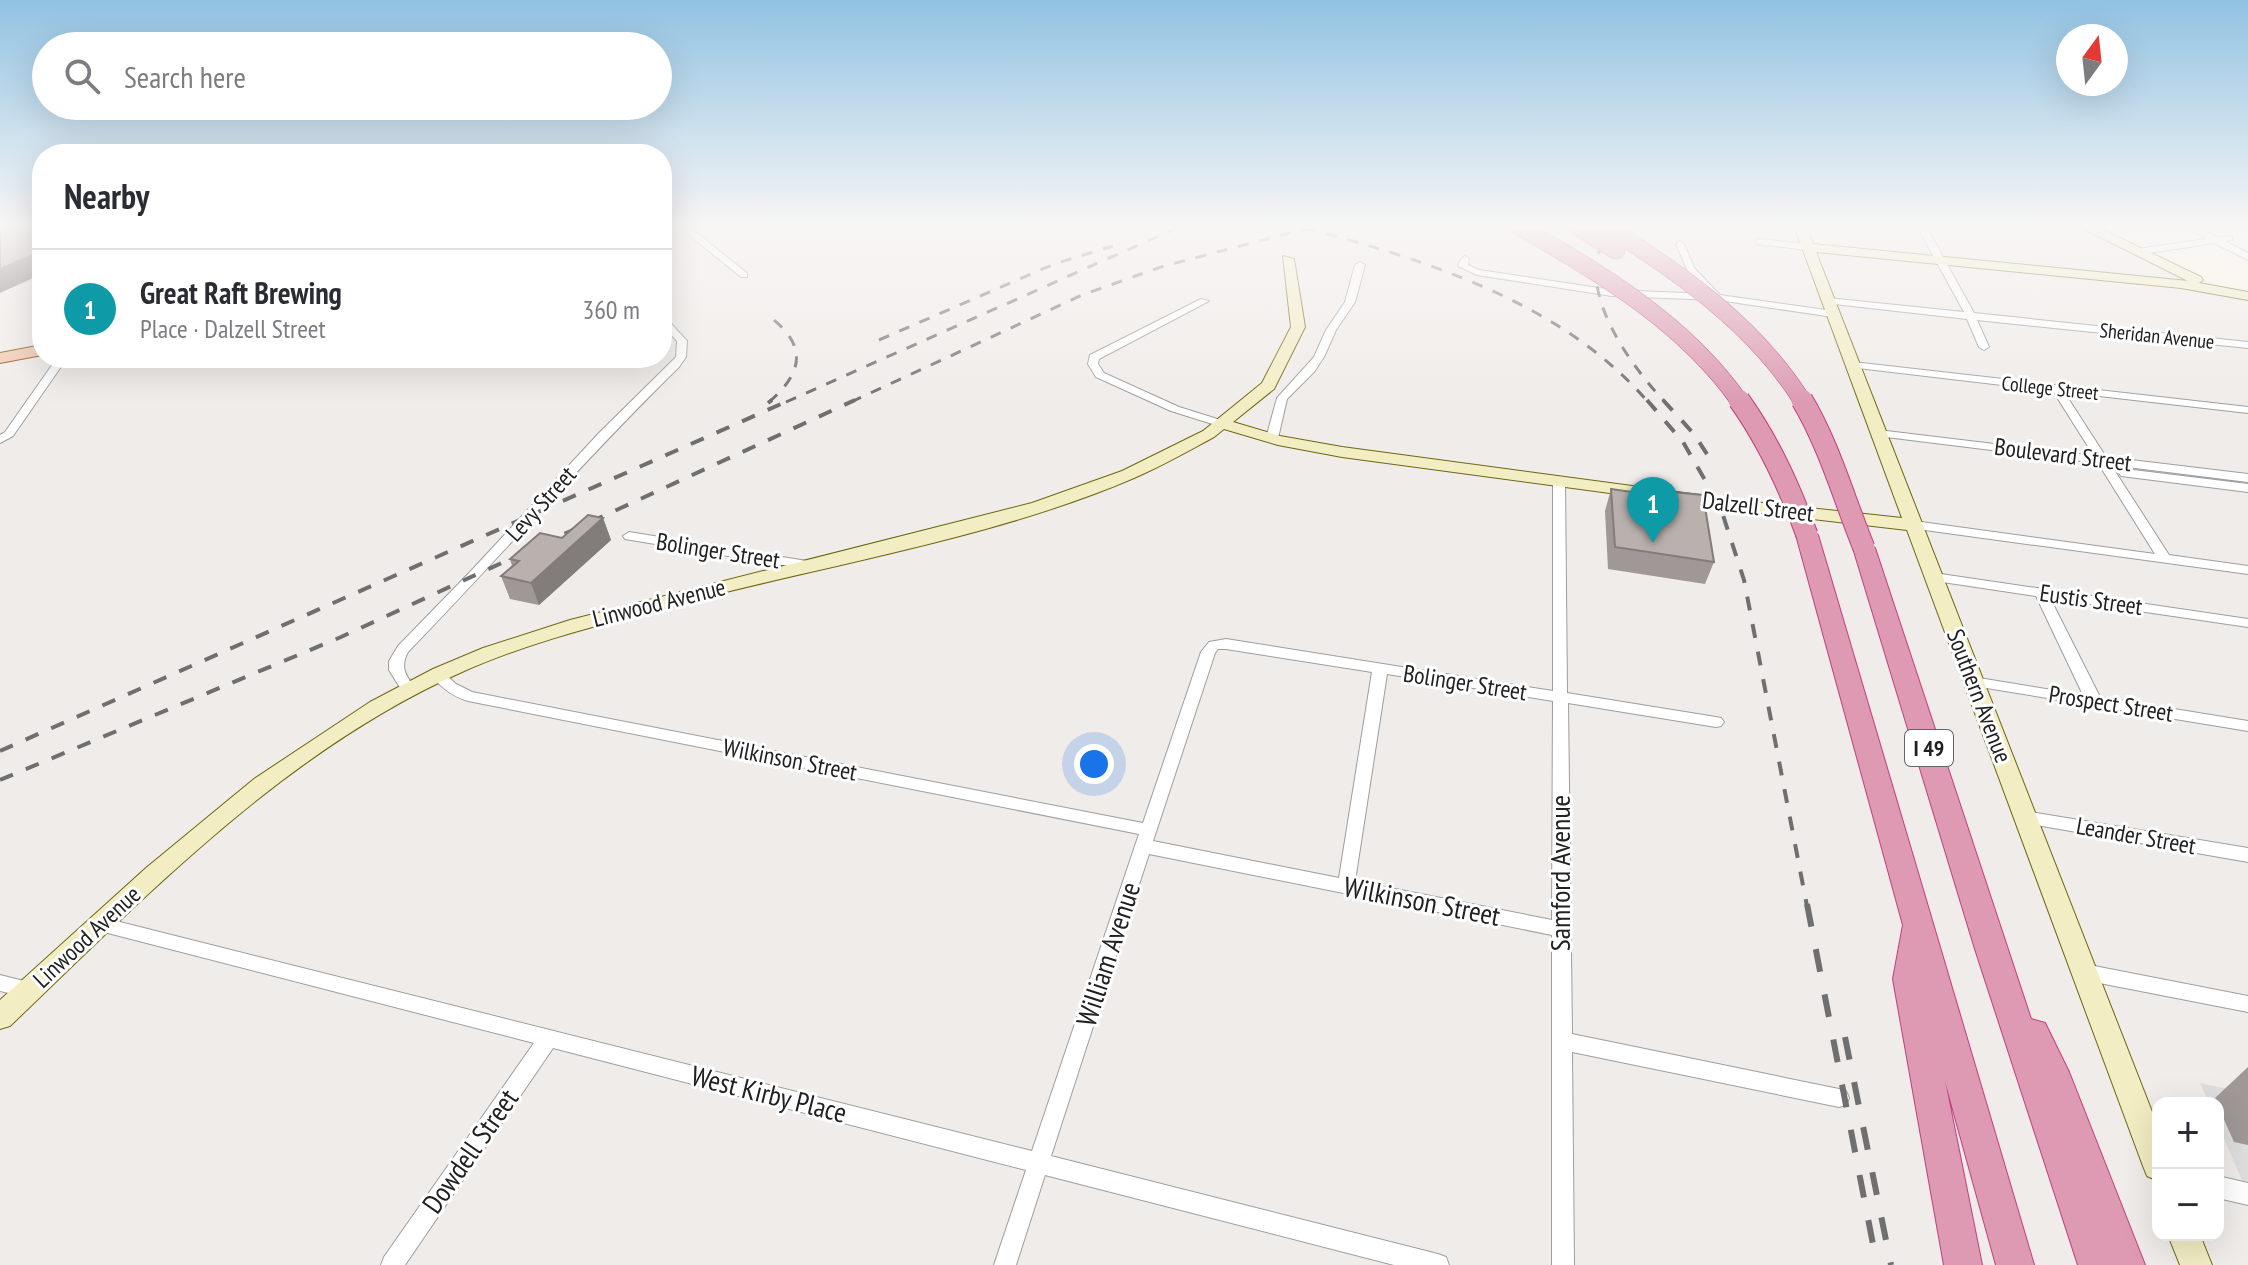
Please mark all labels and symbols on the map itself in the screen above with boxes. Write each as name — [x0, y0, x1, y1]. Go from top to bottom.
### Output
north arrow — [2056, 24, 2128, 96]
street label: Sheridan Avenue — [2098, 317, 2216, 355]
street label: College Street — [2000, 370, 2100, 406]
street label: Boulevard Street — [1993, 431, 2134, 478]
street label: Levy Street — [499, 459, 583, 548]
pin: 1 — [1627, 477, 1679, 543]
street label: Dalzell Street — [1701, 484, 1816, 529]
street label: Bolinger Street — [654, 525, 782, 576]
street label: Linwood Avenue — [589, 571, 729, 634]
street label: Eustis Street — [2038, 577, 2145, 622]
street label: Southern Avenue — [1940, 625, 2019, 767]
street label: Bolinger Street — [1401, 657, 1529, 708]
street label: Prospect Street — [2047, 678, 2176, 729]
road number: I 49 — [1905, 730, 1953, 766]
street label: Wilkinson Street — [720, 731, 860, 788]
your location — [1074, 744, 1114, 784]
street label: Samford Avenue — [1541, 795, 1578, 951]
street label: Leander Street — [2074, 810, 2199, 861]
street label: Wilkinson Street — [1341, 867, 1504, 934]
street label: William Avenue — [1067, 877, 1148, 1031]
street label: Linwood Avenue — [26, 879, 147, 994]
street label: West Kirby Place — [688, 1056, 851, 1131]
street label: Dowdell Street — [413, 1081, 526, 1220]

